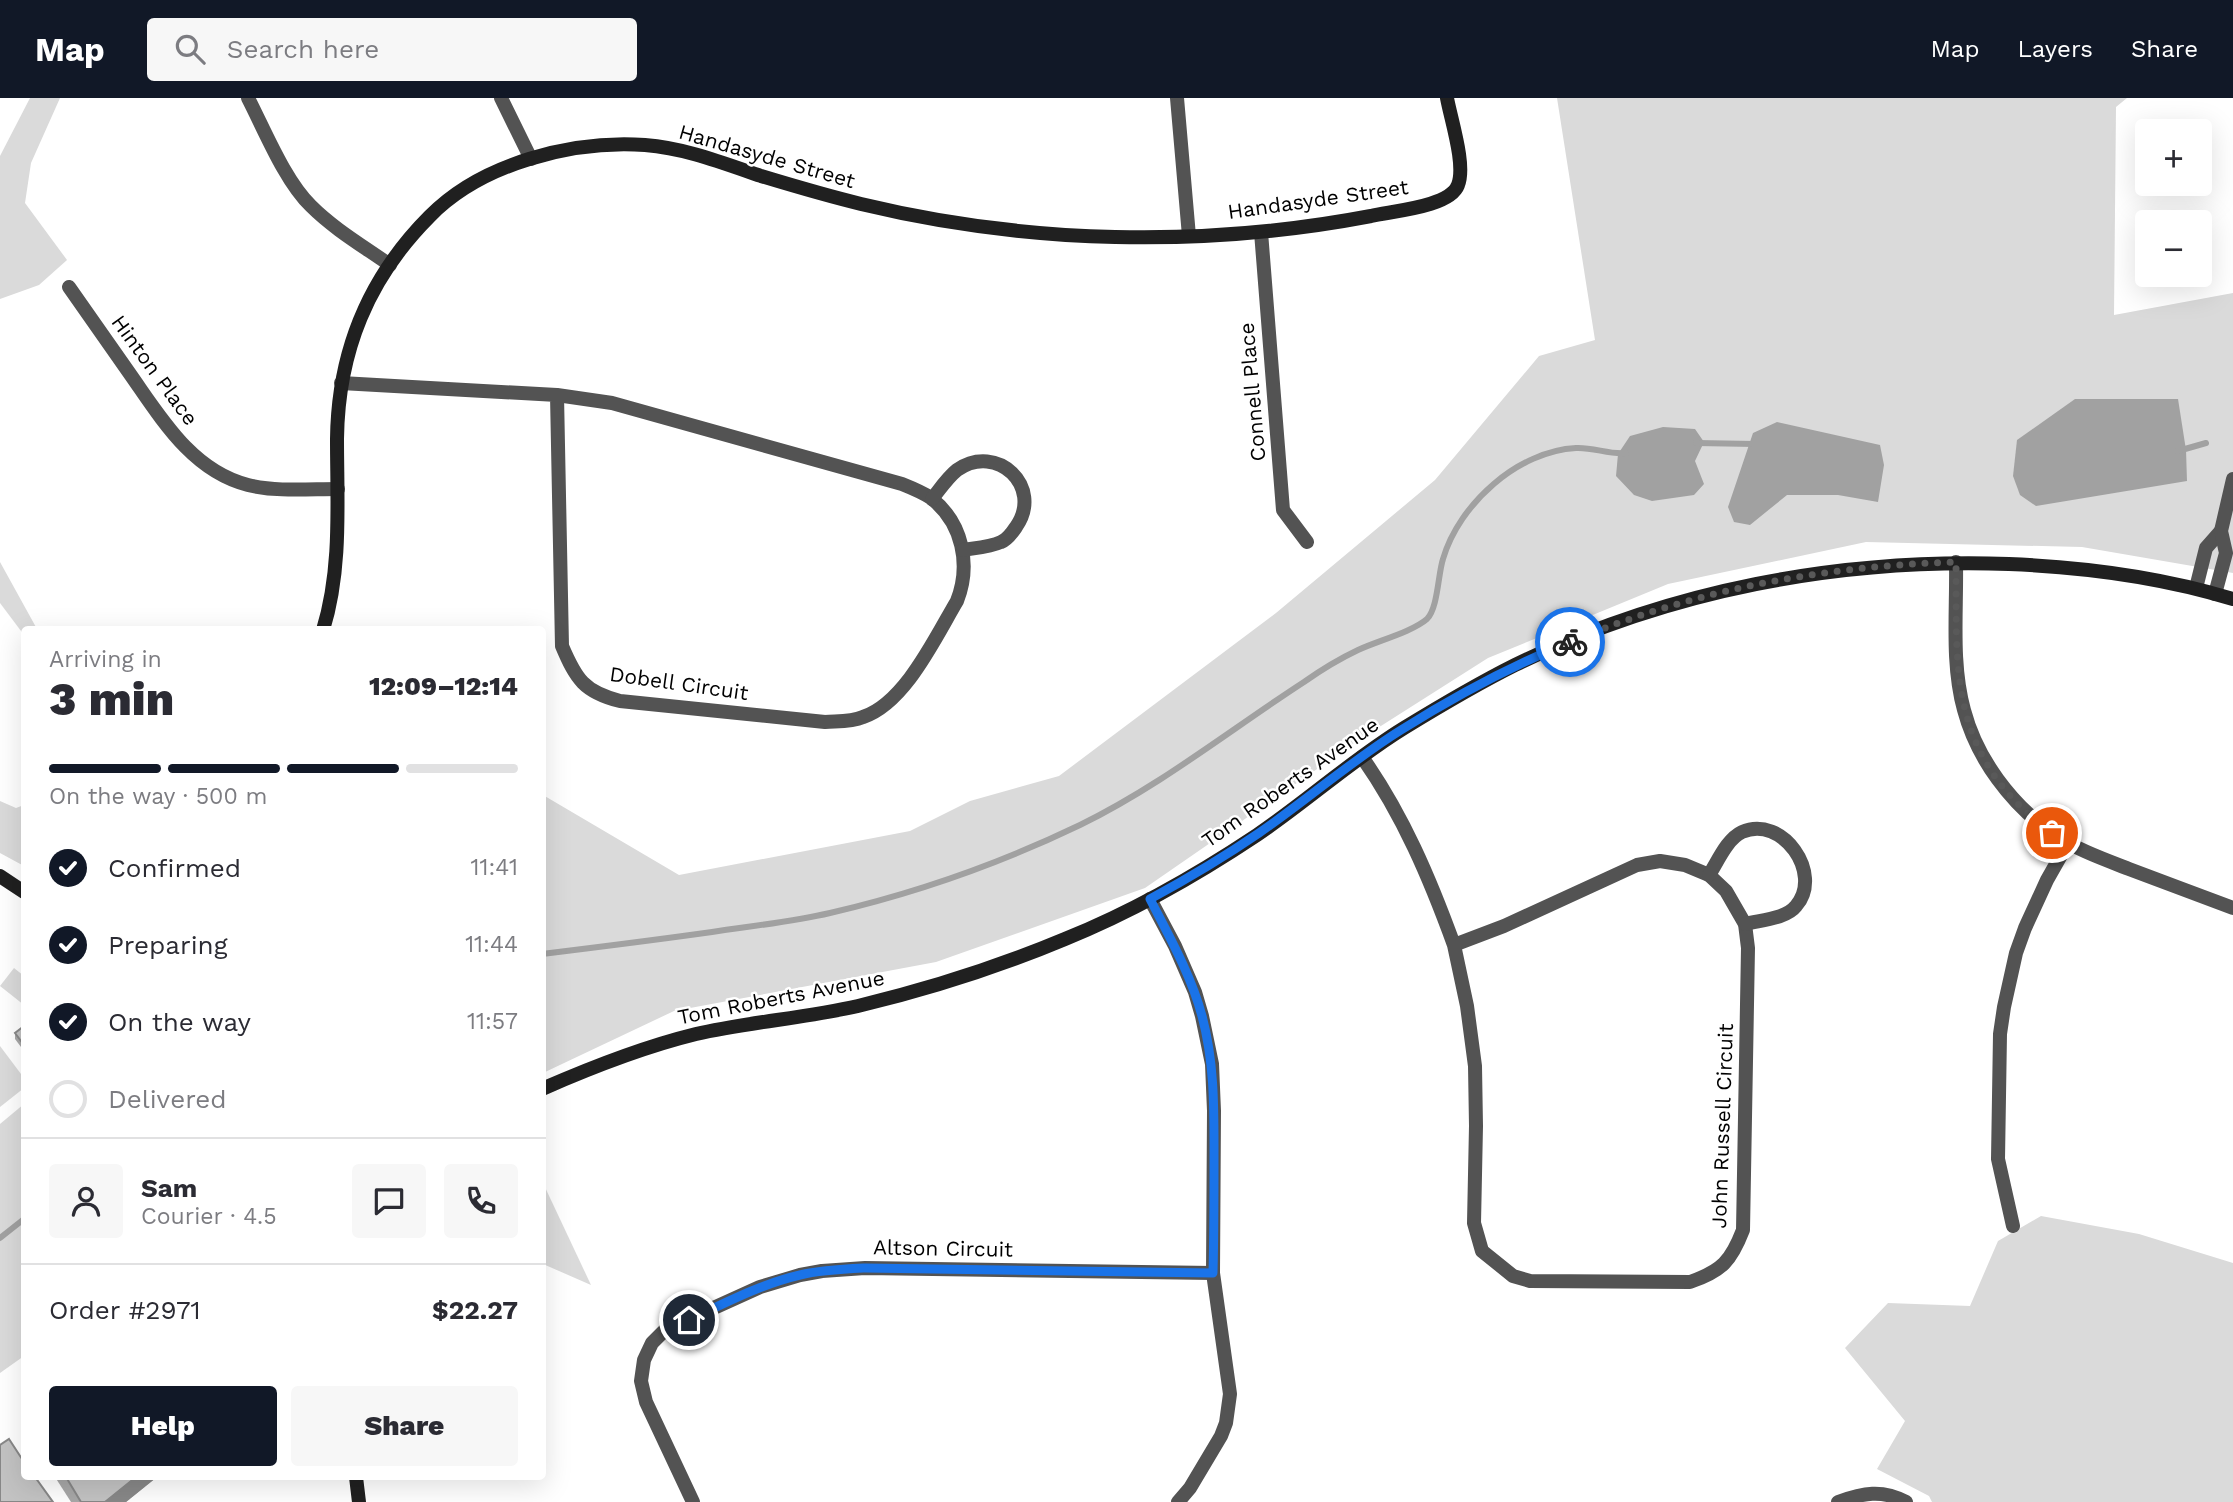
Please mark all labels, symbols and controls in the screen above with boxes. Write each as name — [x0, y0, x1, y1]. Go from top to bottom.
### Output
search box — [147, 18, 637, 81]
text: Map — [35, 30, 105, 69]
icon: search — [171, 30, 209, 68]
text: Search here — [227, 34, 379, 64]
text: Map — [1931, 35, 1979, 63]
text: Layers — [2017, 35, 2093, 63]
text: Share — [2131, 35, 2198, 63]
street label: Handasyde Street — [676, 119, 858, 193]
map controls — [2135, 119, 2212, 287]
button: + — [2135, 119, 2212, 196]
street label: Handasyde Street — [1226, 174, 1410, 224]
button: − — [2135, 210, 2212, 287]
street label: Hinton Place — [107, 310, 203, 430]
street label: Connell Place — [1233, 321, 1271, 463]
courier — [1535, 607, 1605, 677]
icon: bike — [1551, 623, 1589, 661]
text: Arriving in — [49, 646, 162, 673]
street label: Dobell Circuit — [608, 661, 750, 705]
text: 12:09–12:14 — [369, 671, 518, 701]
text: 3 min — [49, 672, 174, 726]
street label: Tom Roberts Avenue — [1197, 712, 1383, 852]
text: On the way · 500 m — [49, 783, 267, 810]
pin — [2022, 803, 2082, 863]
icon: bag — [2033, 814, 2071, 852]
icon: check — [49, 849, 87, 887]
text: Confirmed — [108, 853, 241, 883]
text: 11:41 — [471, 854, 518, 881]
icon: check — [49, 926, 87, 964]
text: Preparing — [108, 930, 228, 960]
text: 11:44 — [465, 931, 518, 958]
street label: Tom Roberts Avenue — [676, 965, 886, 1029]
icon: check — [49, 1003, 87, 1041]
text: On the way — [108, 1007, 251, 1037]
text: 11:57 — [467, 1008, 518, 1035]
street label: John Russell Circuit — [1706, 1023, 1738, 1229]
text: Delivered — [108, 1084, 227, 1114]
button: person — [49, 1164, 123, 1238]
button: chat — [352, 1164, 426, 1238]
button: phone — [444, 1164, 518, 1238]
text: Sam — [141, 1173, 197, 1203]
text: Courier · 4.5 — [141, 1203, 277, 1230]
street label: Altson Circuit — [873, 1234, 1013, 1262]
pin — [659, 1290, 719, 1350]
text: Order #2971 — [49, 1295, 201, 1325]
text: $22.27 — [432, 1295, 518, 1325]
icon: home — [670, 1301, 708, 1339]
button: Help — [49, 1386, 277, 1466]
button: Share — [291, 1386, 518, 1466]

